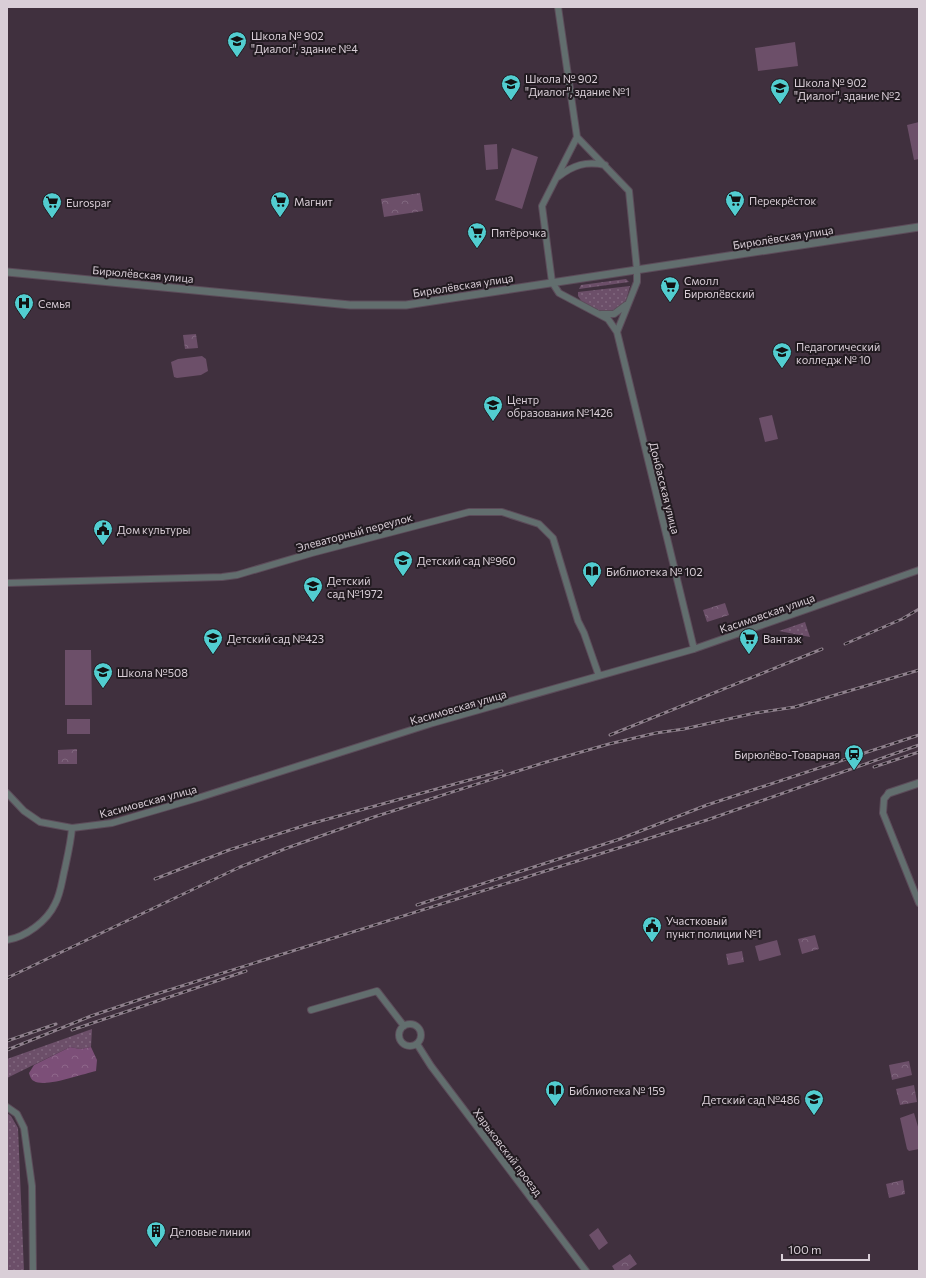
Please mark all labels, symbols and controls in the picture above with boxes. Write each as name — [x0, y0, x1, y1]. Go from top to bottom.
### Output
place label: Школа № 902 "Диалог", здание №4 — [251, 29, 358, 55]
school or university icon: Школа № 902 "Диалог", здание №4 — [226, 30, 248, 58]
place label: Школа № 902 "Диалог", здание №1 — [525, 72, 630, 98]
school or university icon: Школа № 902 "Диалог", здание №1 — [500, 73, 522, 101]
place label: Школа № 902 "Диалог", здание №2 — [794, 76, 900, 102]
school or university icon: Школа № 902 "Диалог", здание №2 — [769, 77, 791, 105]
supermarket icon: Перекрёсток — [724, 189, 746, 217]
supermarket icon: Магнит — [269, 190, 291, 218]
supermarket icon: Eurospar — [41, 191, 63, 219]
place label: Перекрёсток — [749, 194, 816, 207]
place label: Магнит — [294, 195, 333, 208]
place label: Eurospar — [66, 196, 112, 209]
supermarket icon: Пятёрочка — [466, 221, 488, 249]
street label: Бирюлёвская улица — [732, 223, 834, 251]
place label: Пятёрочка — [491, 226, 546, 239]
street label: Бирюлёвская улица — [92, 263, 194, 285]
street label: Бирюлёвская улица — [412, 271, 514, 299]
place label: Смолл Бирюлёвский — [684, 274, 755, 300]
supermarket icon: Смолл Бирюлёвский — [659, 275, 681, 303]
hospital icon: Семья — [13, 292, 35, 320]
place label: Семья — [38, 297, 71, 310]
place label: Педагогический колледж № 10 — [796, 340, 880, 366]
school or university icon: Педагогический колледж № 10 — [771, 341, 793, 369]
place label: Центр образования №1426 — [507, 393, 613, 419]
school or university icon: Центр образования №1426 — [482, 394, 504, 422]
street label: Донбасская улица — [647, 441, 683, 535]
street label: Элеваторный переулок — [294, 510, 414, 554]
public building icon: Дом культуры — [92, 518, 114, 546]
place label: Дом культуры — [117, 523, 190, 536]
school or university icon: Детский сад №960 — [392, 549, 414, 577]
place label: Детский сад №960 — [417, 554, 516, 567]
library icon: Библиотека № 102 — [581, 560, 603, 588]
place label: Библиотека № 102 — [606, 565, 703, 578]
place label: Детский сад №1972 — [327, 574, 383, 600]
school or university icon: Детский сад №1972 — [302, 575, 324, 603]
street label: Касимовская улица — [718, 591, 816, 635]
school or university icon: Детский сад №423 — [202, 627, 224, 655]
supermarket icon: Вантаж — [738, 627, 760, 655]
place label: Детский сад №423 — [227, 632, 324, 645]
place label: Вантаж — [763, 632, 802, 645]
school or university icon: Школа №508 — [92, 661, 114, 689]
place label: Школа №508 — [117, 666, 188, 679]
street label: Касимовская улица — [408, 687, 508, 727]
station icon: Бирюлёво-Товарная — [843, 743, 865, 771]
place label: Бирюлёво-Товарная — [734, 748, 840, 761]
street label: Касимовская улица — [98, 782, 198, 820]
place label: Участковый пункт полиции №1 — [666, 914, 762, 940]
public building icon: Участковый пункт полиции №1 — [641, 915, 663, 943]
library icon: Библиотека № 159 — [544, 1079, 566, 1107]
place label: Библиотека № 159 — [569, 1084, 666, 1097]
school or university icon: Детский сад №486 — [803, 1088, 825, 1116]
place label: Детский сад №486 — [702, 1093, 800, 1106]
street label: Харьковский проезд — [471, 1106, 545, 1199]
building icon: Деловые линии — [145, 1220, 167, 1248]
place label: Деловые линии — [170, 1225, 251, 1238]
scale bar — [782, 1236, 869, 1262]
text: 100 m — [788, 1242, 822, 1256]

